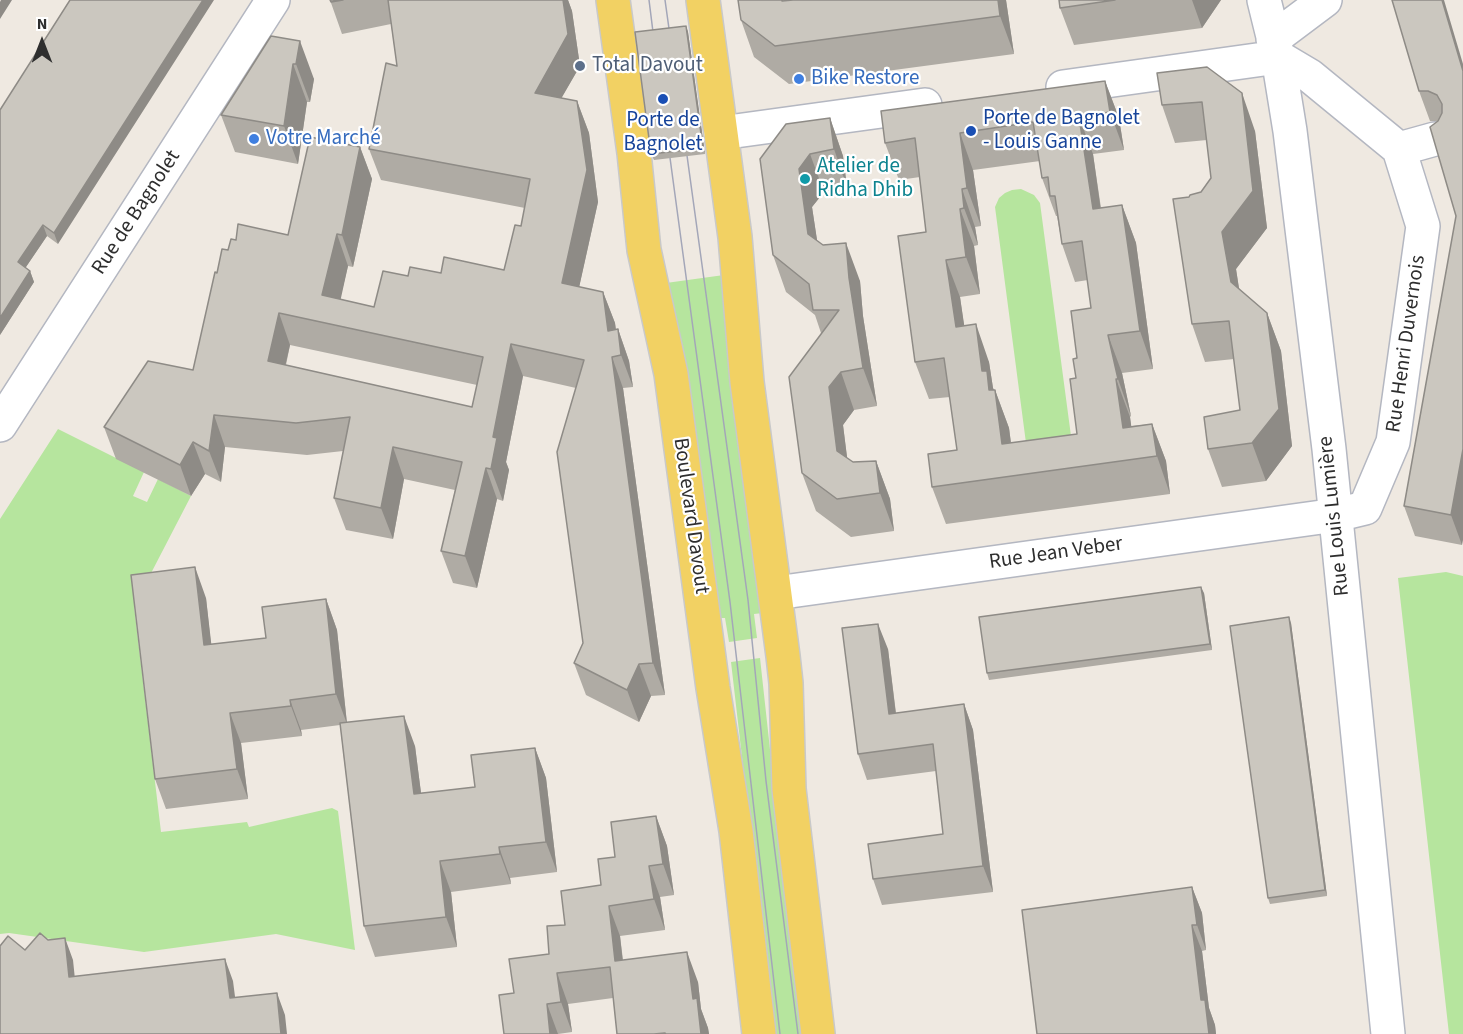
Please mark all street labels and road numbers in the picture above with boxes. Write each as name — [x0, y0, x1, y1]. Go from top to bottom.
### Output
street label: Rue de Bagnolet — [87, 146, 187, 280]
street label: Rue Henri Duvernois — [1382, 254, 1432, 434]
street label: Rue Louis Lumière — [1314, 435, 1356, 597]
street label: Boulevard Davout — [667, 436, 713, 596]
street label: Rue Jean Veber — [988, 532, 1124, 576]

